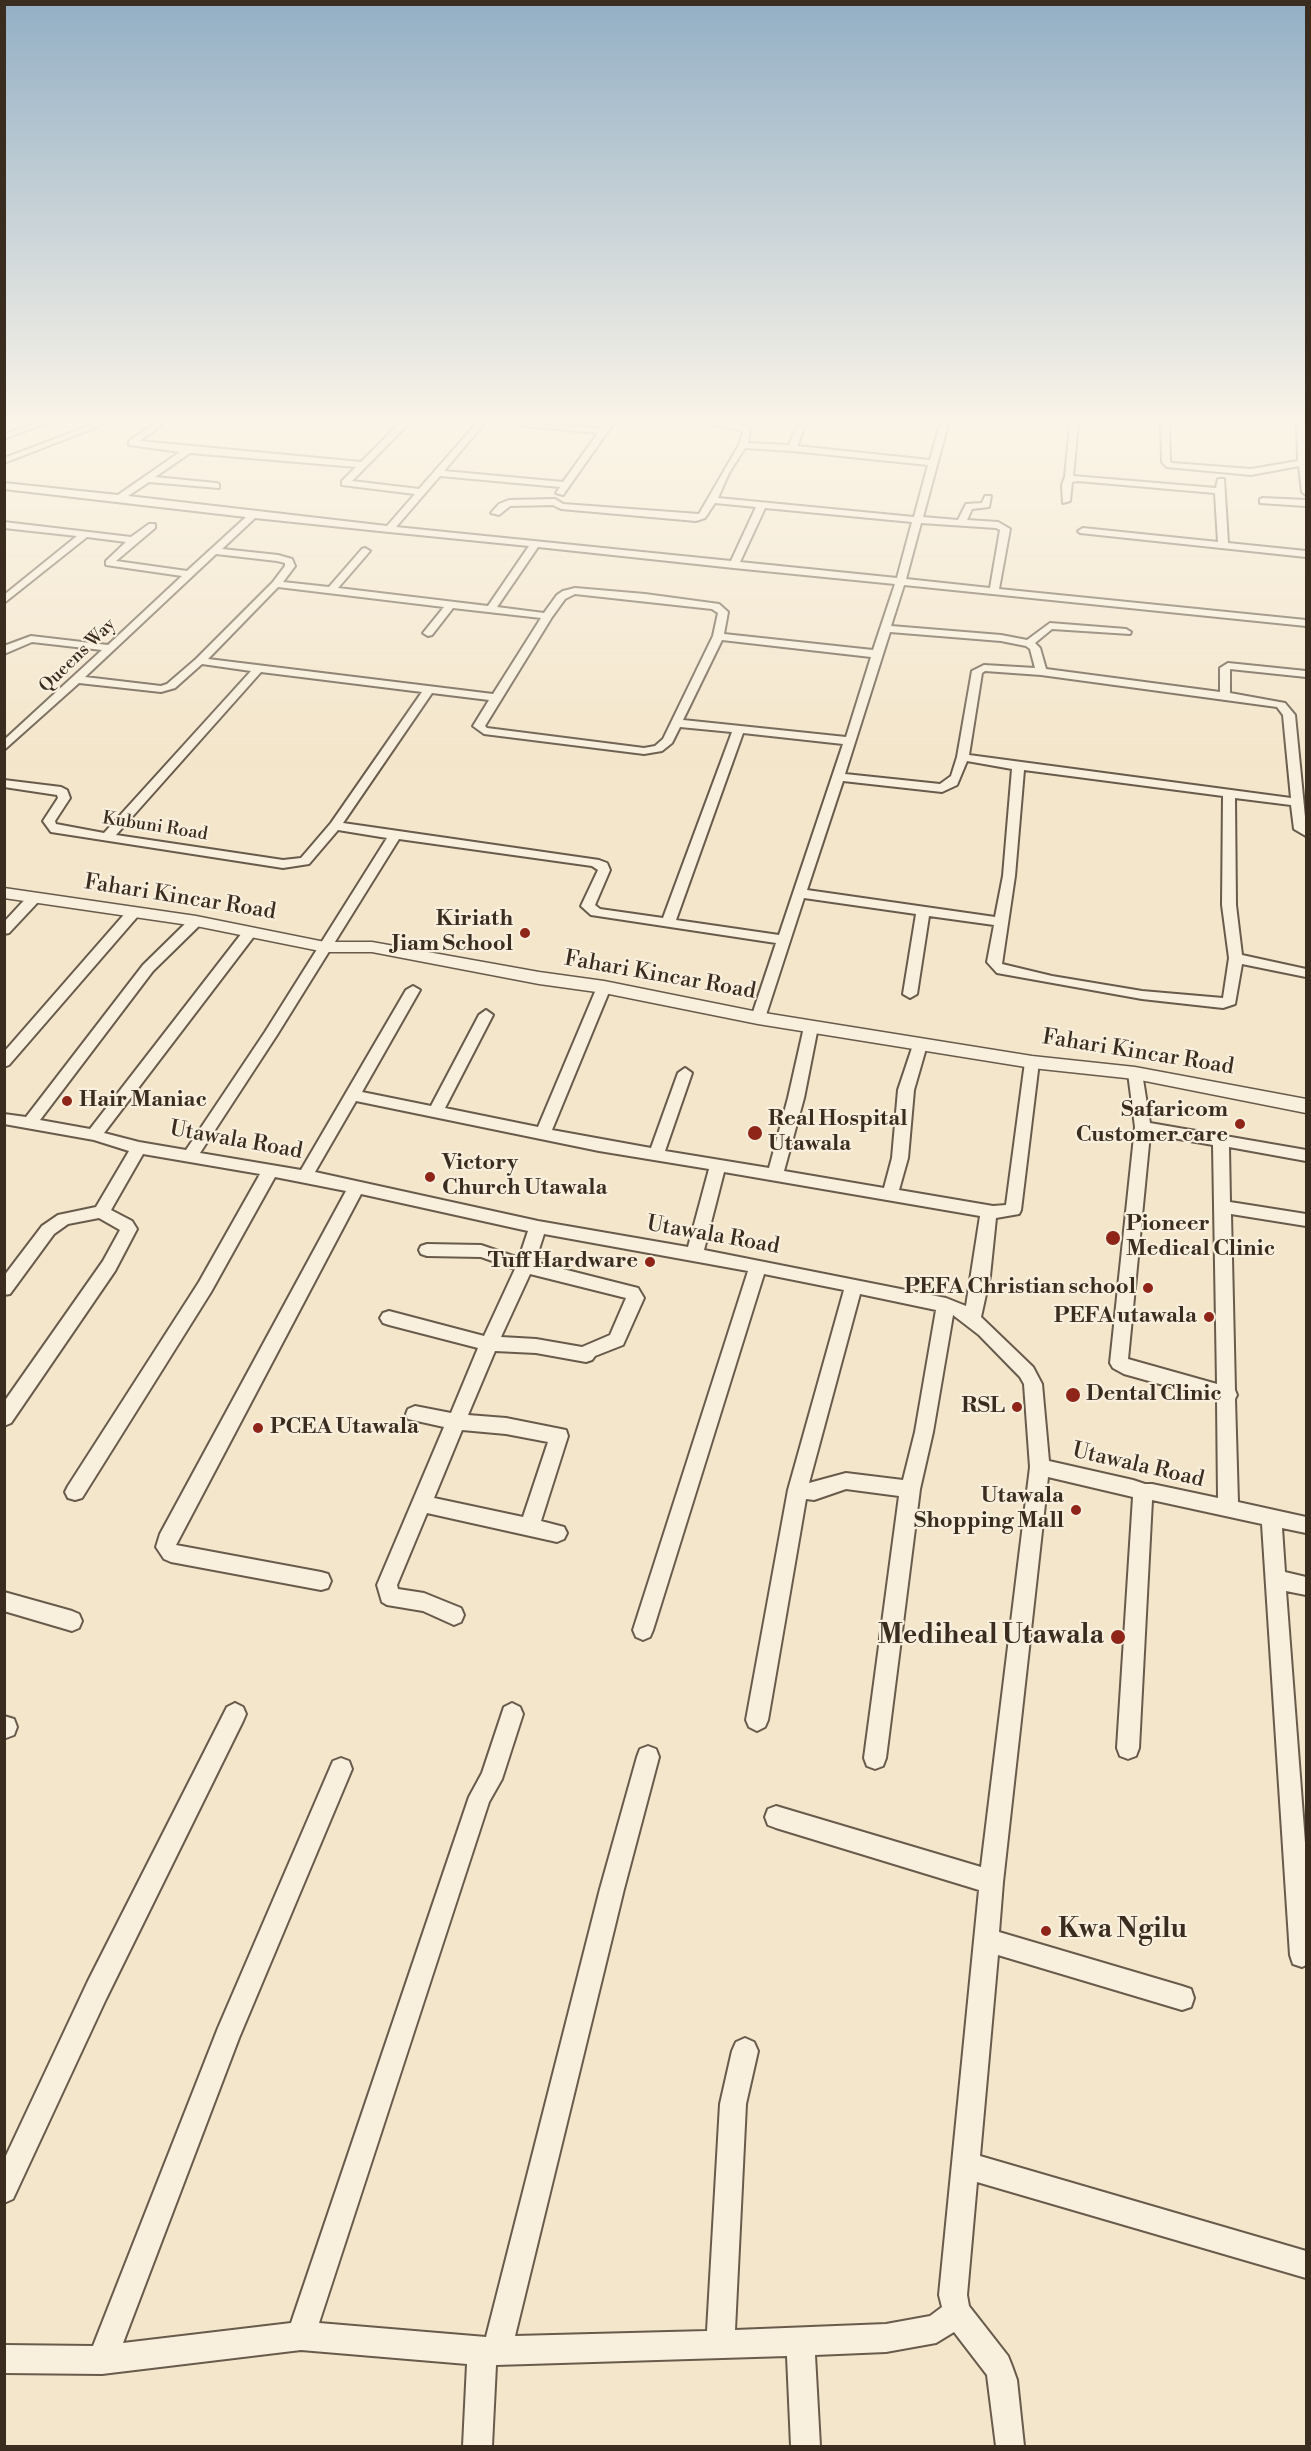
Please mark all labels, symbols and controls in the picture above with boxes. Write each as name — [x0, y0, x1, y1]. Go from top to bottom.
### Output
street label: Queens Way — [35, 614, 121, 698]
street label: Kubuni Road — [101, 808, 209, 846]
street label: Fahari Kincar Road — [82, 870, 278, 926]
place label: Kiriath Jiam School — [391, 907, 513, 958]
marker: Kiriath Jiam School — [518, 926, 532, 940]
street label: Fahari Kincar Road — [562, 946, 758, 1006]
street label: Fahari Kincar Road — [1040, 1025, 1236, 1081]
place label: Hair Maniac — [79, 1088, 207, 1114]
marker: Hair Maniac — [60, 1094, 74, 1108]
place label: Safaricom Customer care — [1076, 1098, 1228, 1150]
place label: Real Hospital Utawala — [768, 1107, 908, 1158]
street label: Utawala Road — [167, 1116, 305, 1166]
marker: Safaricom Customer care — [1233, 1117, 1247, 1131]
marker: Real Hospital Utawala — [746, 1124, 764, 1142]
place label: Victory Church Utawala — [442, 1151, 607, 1202]
marker: Victory Church Utawala — [423, 1170, 437, 1184]
street label: Utawala Road — [644, 1211, 782, 1261]
place label: Pioneer Medical Clinic — [1126, 1212, 1275, 1264]
marker: Pioneer Medical Clinic — [1104, 1229, 1122, 1247]
place label: Tuff Hardware — [488, 1249, 638, 1275]
marker: Tuff Hardware — [643, 1255, 657, 1269]
place label: PEFA Christian school — [904, 1275, 1136, 1301]
marker: PEFA Christian school — [1141, 1281, 1155, 1295]
place label: PEFA utawala — [1054, 1304, 1197, 1330]
marker: PEFA utawala — [1202, 1310, 1216, 1324]
place label: Dental Clinic — [1086, 1382, 1222, 1408]
marker: Dental Clinic — [1064, 1386, 1082, 1404]
place label: RSL — [961, 1394, 1005, 1420]
marker: RSL — [1010, 1400, 1024, 1414]
place label: PCEA Utawala — [270, 1415, 419, 1441]
marker: PCEA Utawala — [251, 1421, 265, 1435]
street label: Utawala Road — [1069, 1438, 1207, 1494]
place label: Utawala Shopping Mall — [914, 1484, 1064, 1536]
marker: Utawala Shopping Mall — [1069, 1503, 1083, 1517]
place label: Mediheal Utawala — [878, 1621, 1104, 1653]
marker: Mediheal Utawala — [1109, 1628, 1127, 1646]
place label: Kwa Ngilu — [1058, 1915, 1187, 1947]
marker: Kwa Ngilu — [1039, 1924, 1053, 1938]

